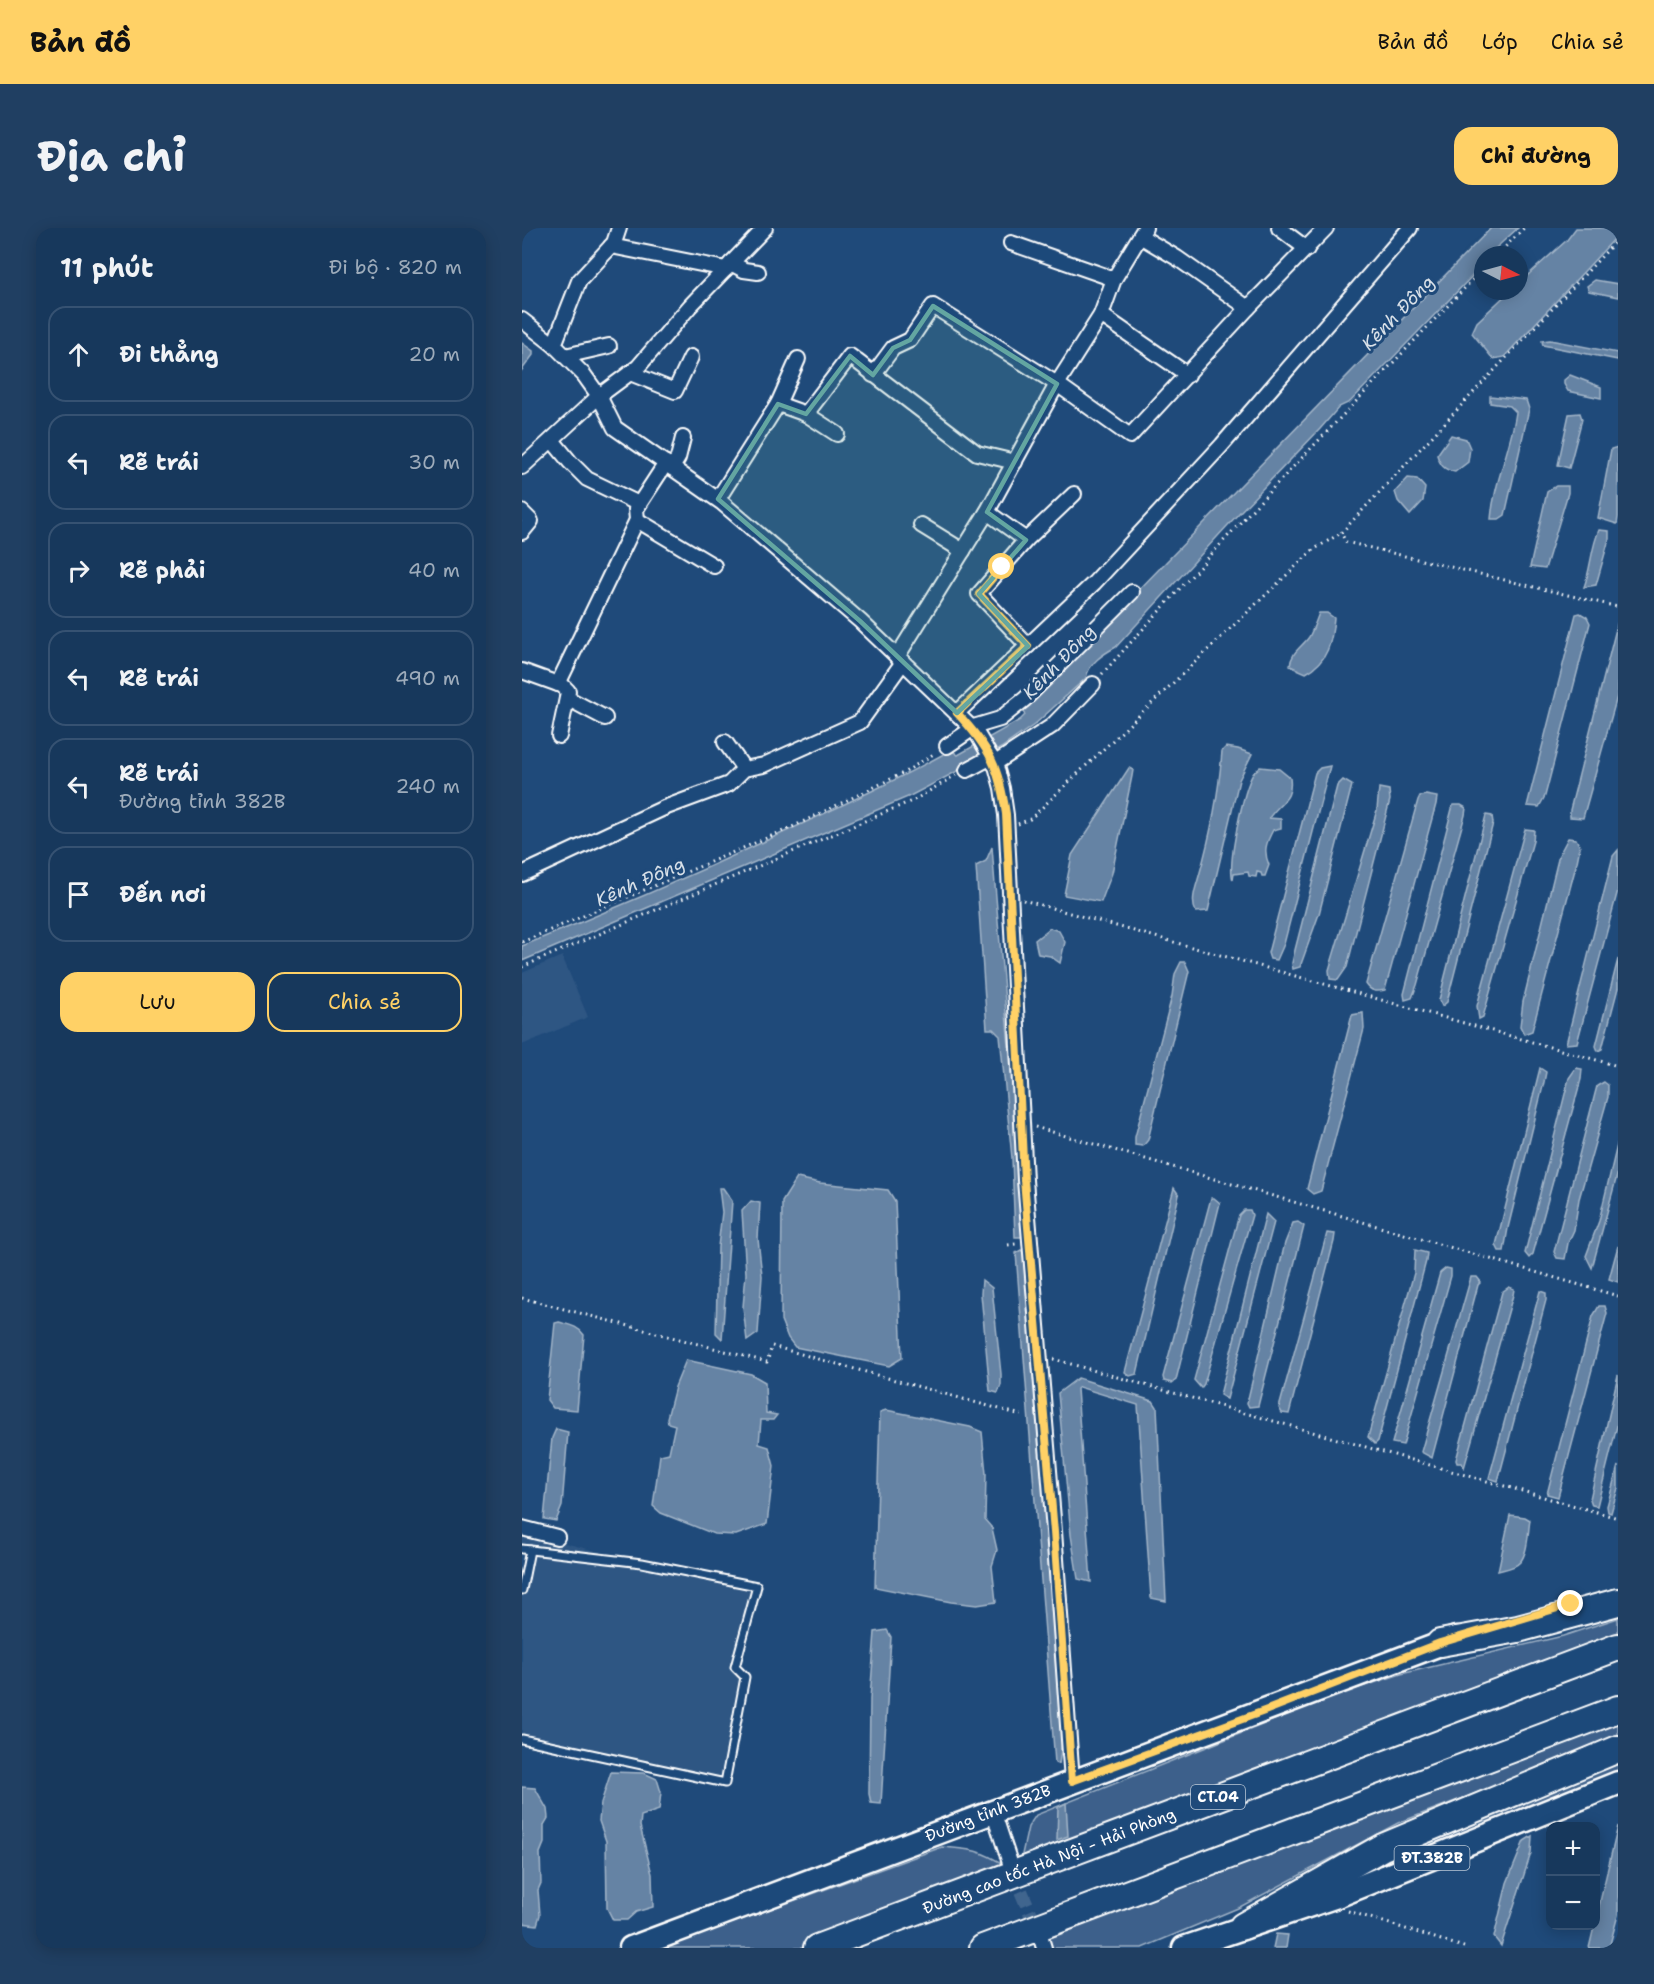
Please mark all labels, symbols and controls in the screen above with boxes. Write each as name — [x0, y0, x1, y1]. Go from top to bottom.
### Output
text: Bản đồ — [30, 23, 131, 61]
text: Bản đồ — [1378, 28, 1449, 56]
text: Lớp — [1482, 28, 1518, 56]
text: Chia sẻ — [1551, 28, 1624, 56]
button: Chỉ đường — [1454, 127, 1618, 185]
text: Địa chỉ — [36, 128, 185, 184]
north arrow — [1474, 246, 1528, 300]
text: 11 phút — [60, 250, 153, 285]
text: Đi bộ · 820 m — [329, 254, 462, 280]
water label: Kênh Đông — [1356, 270, 1440, 356]
icon: ahead — [62, 338, 95, 371]
text: Đi thẳng — [119, 340, 219, 369]
text: 20 m — [409, 341, 460, 367]
icon: left — [62, 446, 95, 479]
text: Rẽ trái — [119, 448, 199, 477]
text: 30 m — [408, 449, 460, 475]
route start — [988, 553, 1014, 579]
icon: right — [62, 554, 95, 587]
text: Rẽ phải — [119, 556, 205, 585]
text: 40 m — [408, 557, 460, 583]
water label: Kênh Đông — [1017, 619, 1101, 705]
icon: left — [62, 662, 95, 695]
text: Rẽ trái — [119, 664, 199, 693]
text: 490 m — [395, 665, 460, 691]
text: Rẽ trái — [119, 759, 199, 788]
icon: left — [62, 770, 95, 803]
text: 240 m — [395, 773, 460, 799]
text: Đường tỉnh 382B — [119, 788, 285, 814]
water label: Kênh Đông — [592, 852, 688, 912]
icon: arrive — [62, 878, 95, 911]
text: Đến nơi — [119, 880, 206, 909]
button: Lưu — [60, 972, 255, 1032]
button: Chia sẻ — [267, 972, 462, 1032]
route end — [1557, 1590, 1583, 1616]
street label: Đường tỉnh 382B — [922, 1779, 1054, 1847]
road number: CT.04 — [1191, 1785, 1245, 1809]
street label: Đường cao tốc Hà Nội - Hải Phòng — [920, 1803, 1179, 1919]
map controls — [1546, 1822, 1600, 1930]
button: + — [1546, 1822, 1600, 1876]
road number: ĐT.382B — [1394, 1846, 1470, 1870]
button: − — [1546, 1876, 1600, 1930]

